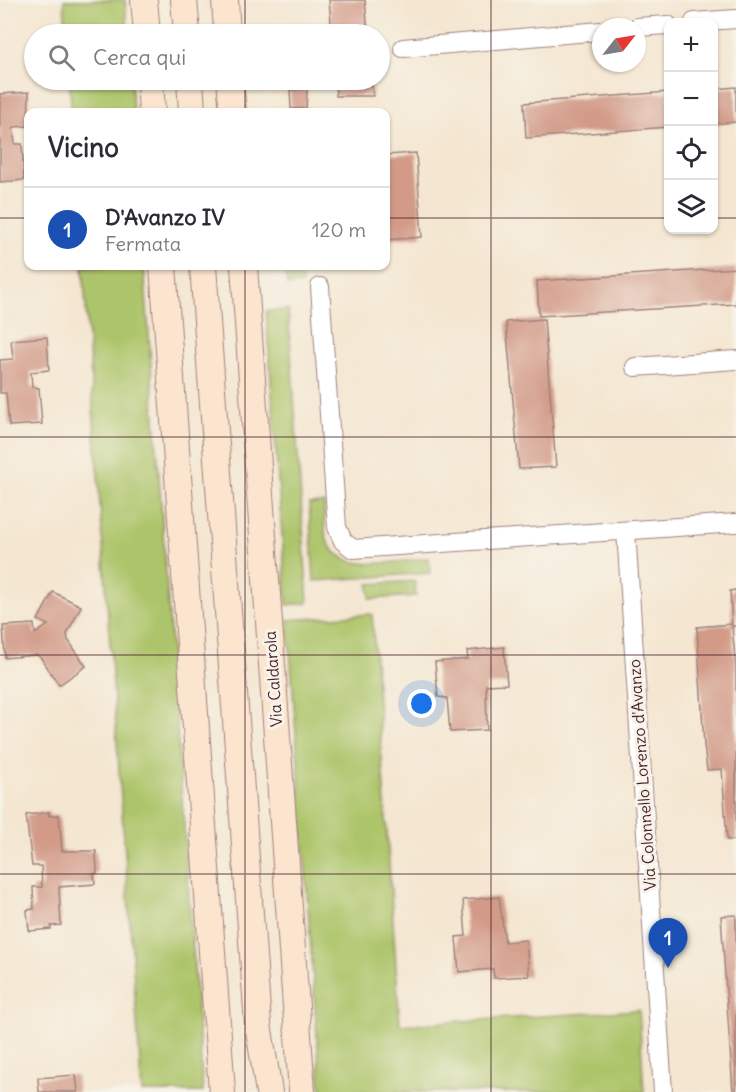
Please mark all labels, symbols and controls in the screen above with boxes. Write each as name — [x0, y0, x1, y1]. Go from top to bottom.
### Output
north arrow — [592, 18, 646, 72]
map controls — [664, 18, 718, 234]
button: + — [664, 18, 718, 72]
search box — [24, 24, 390, 90]
icon: search — [45, 41, 78, 74]
text: Cerca qui — [93, 43, 186, 71]
button: − — [664, 72, 718, 126]
button: locate — [664, 126, 718, 180]
text: Vicino — [48, 131, 119, 164]
button: layers — [664, 180, 718, 234]
text: D'Avanzo IV — [105, 203, 225, 231]
text: 1 — [64, 217, 71, 242]
text: 120 m — [312, 217, 366, 242]
text: Fermata — [105, 231, 181, 256]
street label: Via Caldarola — [260, 630, 286, 728]
street label: Via Colonnello Lorenzo d'Avanzo — [624, 659, 660, 891]
your location — [407, 689, 436, 718]
pin: 1 — [648, 918, 688, 968]

